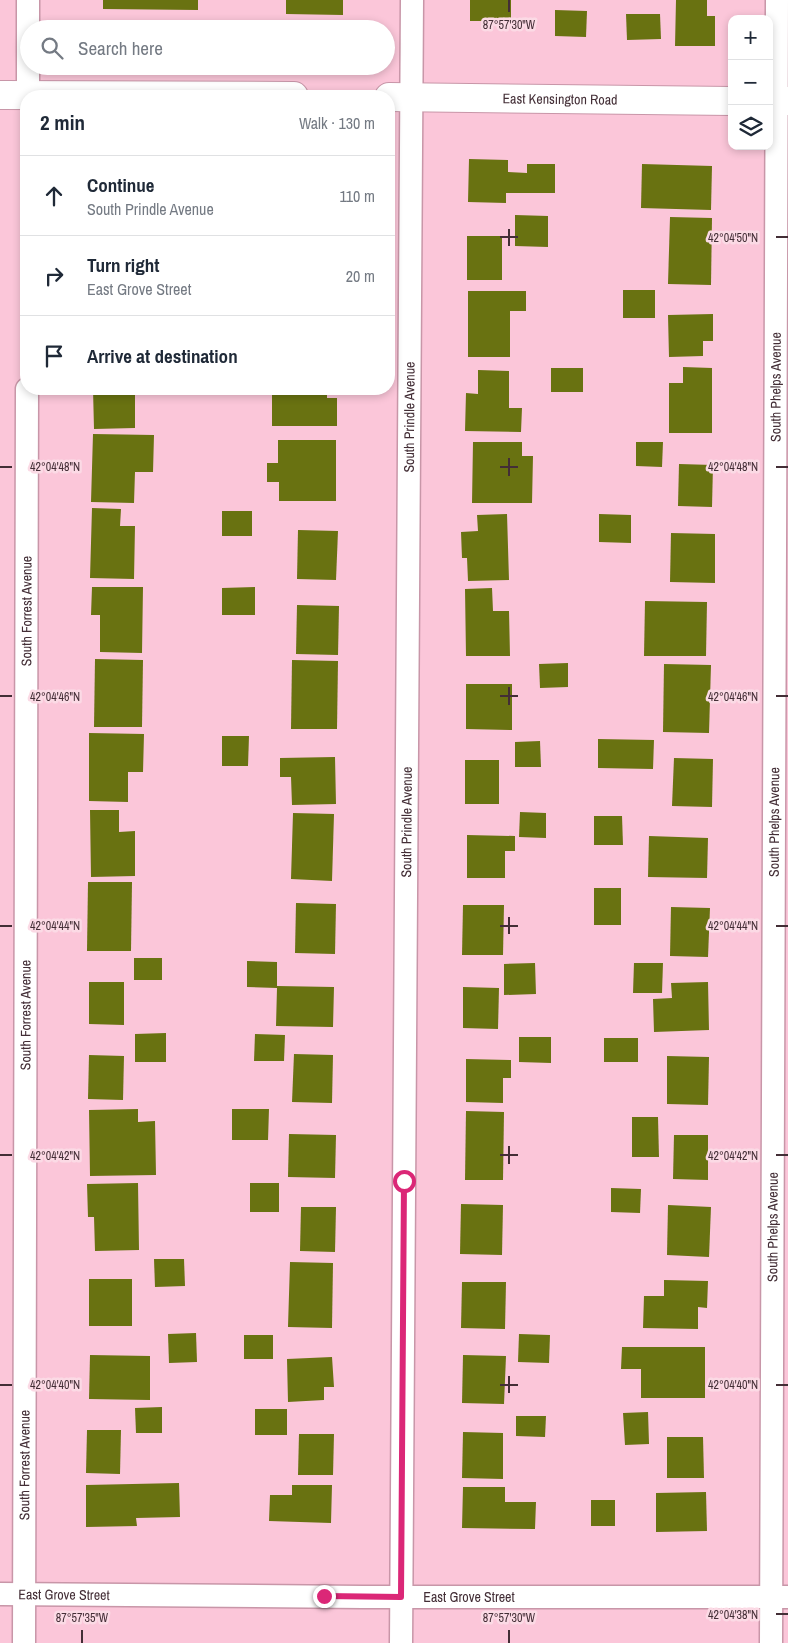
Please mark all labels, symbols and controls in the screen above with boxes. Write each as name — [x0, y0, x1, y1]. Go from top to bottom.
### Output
map controls — [728, 15, 773, 150]
button: + — [728, 15, 773, 60]
text: 87°57'30"W — [483, 17, 536, 33]
search box — [20, 20, 395, 75]
icon: search — [38, 34, 66, 62]
text: Search here — [78, 35, 163, 61]
button: − — [728, 60, 773, 105]
street label: East Kensington Road — [502, 89, 618, 109]
button: layers — [728, 105, 773, 150]
text: 2 min — [40, 108, 85, 137]
text: Walk · 130 m — [299, 112, 375, 134]
text: Continue — [87, 172, 155, 198]
icon: ahead — [40, 182, 68, 210]
text: 110 m — [339, 185, 375, 207]
text: South Prindle Avenue — [87, 198, 214, 220]
text: 42°04'50"N — [708, 230, 758, 246]
text: Turn right — [87, 252, 159, 278]
icon: right — [40, 262, 68, 290]
text: 20 m — [346, 265, 375, 287]
text: East Grove Street — [87, 278, 191, 300]
street label: South Phelps Avenue — [766, 332, 785, 442]
icon: arrive — [40, 342, 68, 370]
text: Arrive at destination — [87, 343, 238, 369]
street label: South Prindle Avenue — [400, 361, 419, 473]
text: 42°04'48"N — [30, 459, 80, 475]
text: 42°04'48"N — [708, 459, 758, 475]
street label: South Forrest Avenue — [17, 556, 36, 666]
text: 42°04'46"N — [30, 689, 80, 705]
text: 42°04'46"N — [708, 689, 758, 705]
street label: South Prindle Avenue — [397, 766, 416, 878]
street label: South Phelps Avenue — [765, 767, 783, 877]
text: 42°04'44"N — [30, 918, 80, 934]
text: 42°04'44"N — [708, 918, 758, 934]
street label: South Forrest Avenue — [16, 960, 35, 1070]
text: 42°04'42"N — [30, 1148, 80, 1164]
text: 42°04'42"N — [708, 1148, 758, 1164]
route start — [393, 1170, 416, 1193]
street label: South Phelps Avenue — [763, 1172, 782, 1282]
text: 42°04'40"N — [30, 1377, 80, 1393]
text: 42°04'40"N — [708, 1377, 758, 1393]
street label: South Forrest Avenue — [15, 1410, 34, 1520]
street label: East Grove Street — [18, 1585, 110, 1604]
route end — [313, 1585, 336, 1608]
street label: East Grove Street — [423, 1588, 515, 1606]
text: 42°04'38"N — [708, 1607, 758, 1623]
text: 87°57'35"W — [56, 1610, 109, 1626]
text: 87°57'30"W — [483, 1610, 536, 1626]

